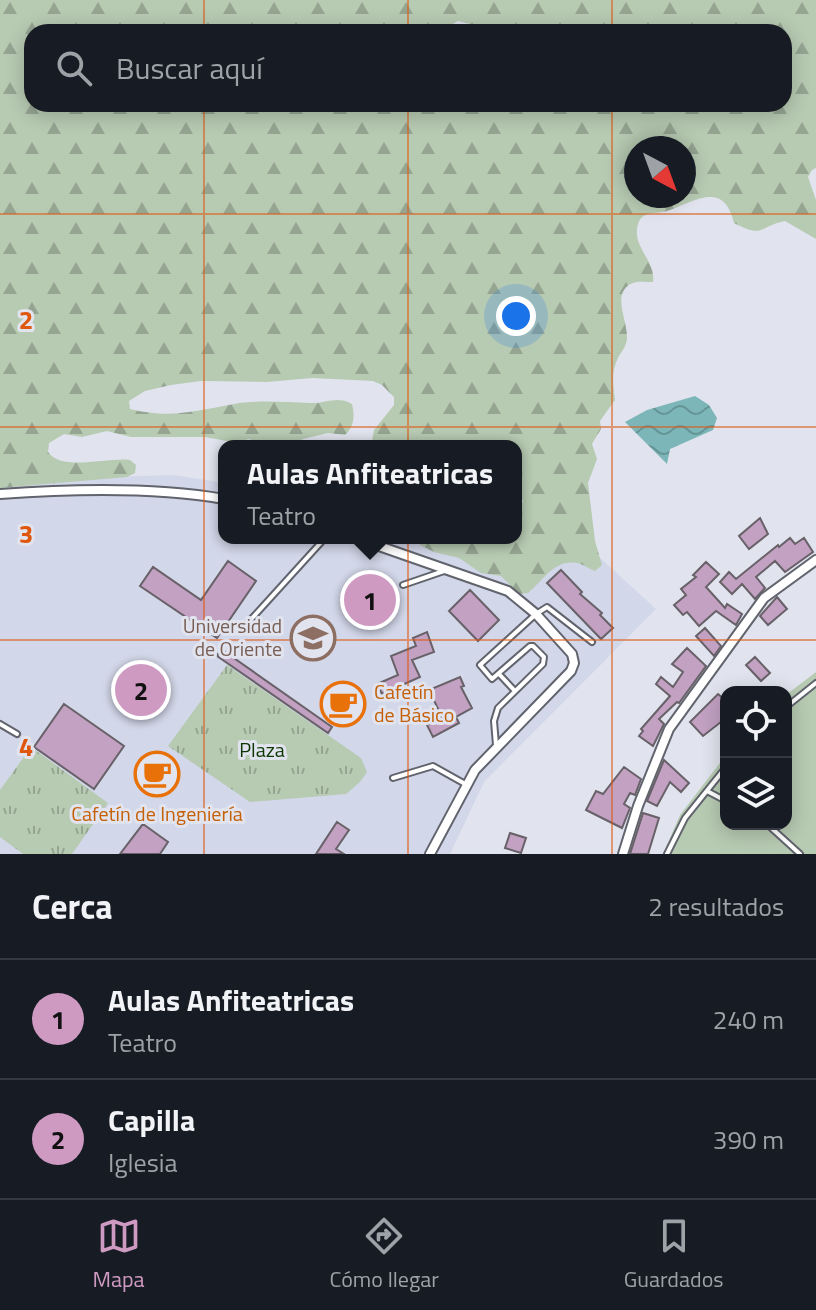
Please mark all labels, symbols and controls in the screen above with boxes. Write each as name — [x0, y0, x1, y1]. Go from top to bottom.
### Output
search box — [24, 24, 792, 112]
text: Buscar aquí — [116, 45, 263, 91]
icon: search — [52, 46, 96, 90]
north arrow — [624, 136, 696, 208]
your location — [496, 296, 536, 336]
text: 2 — [19, 300, 33, 339]
popup — [218, 440, 522, 544]
text: Aulas Anfiteatricas — [247, 450, 493, 496]
text: Teatro — [247, 496, 316, 535]
text: 3 — [19, 514, 33, 553]
pin: 1 — [344, 570, 396, 630]
place label: Universidad de Oriente — [183, 610, 282, 664]
school or university icon: Universidad de Oriente — [289, 614, 337, 662]
pin: 2 — [115, 660, 167, 720]
place label: Cafetín de Básico — [374, 676, 454, 730]
cafe icon: Cafetín de Básico — [319, 680, 367, 728]
map controls — [720, 686, 792, 830]
button: locate — [720, 686, 792, 758]
text: 4 — [19, 727, 33, 766]
park label: Plaza — [239, 734, 285, 765]
cafe icon: Cafetín de Ingeniería — [133, 750, 181, 798]
button: layers — [720, 758, 792, 830]
place label: Cafetín de Ingeniería — [71, 798, 243, 829]
text: Cerca — [32, 880, 113, 932]
text: 2 resultados — [648, 887, 784, 926]
text: Aulas Anfiteatricas — [108, 977, 354, 1023]
text: 1 — [51, 1000, 65, 1039]
text: 240 m — [713, 1000, 784, 1039]
text: Teatro — [108, 1023, 177, 1062]
text: Capilla — [108, 1097, 195, 1143]
text: 2 — [51, 1120, 65, 1159]
text: 390 m — [713, 1120, 784, 1159]
text: Iglesia — [108, 1143, 177, 1182]
tab: Mapa — [92, 1214, 145, 1296]
tab: Cómo llegar — [329, 1214, 439, 1296]
tab: Guardados — [624, 1214, 724, 1296]

